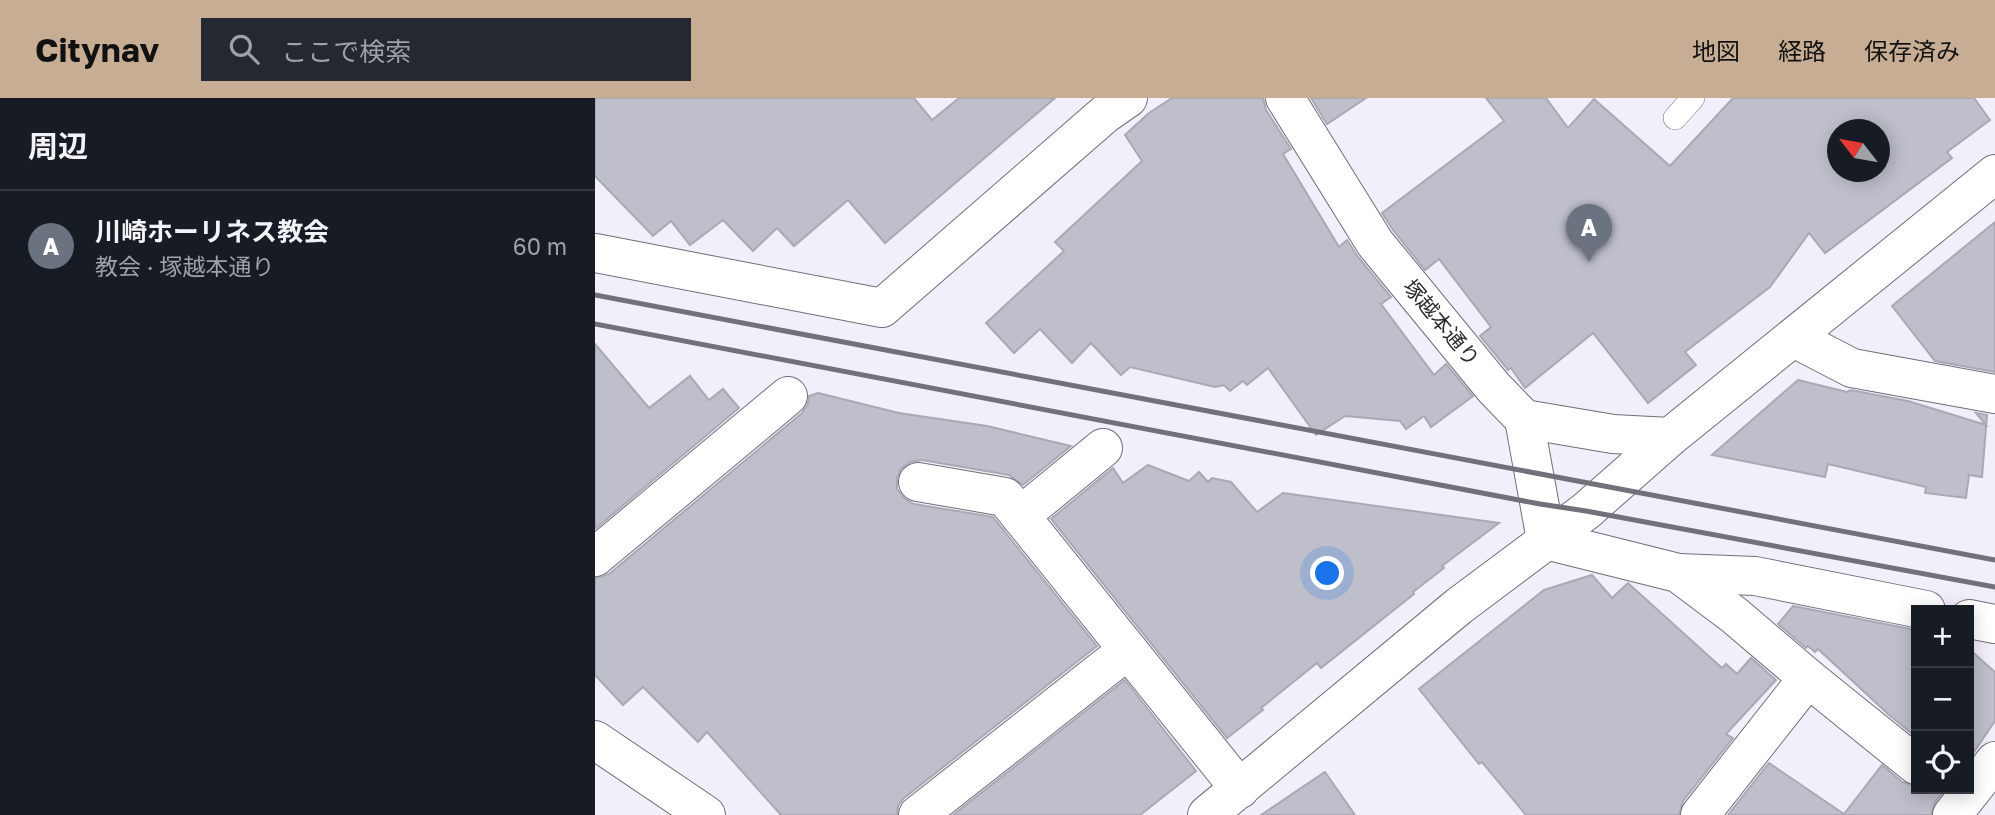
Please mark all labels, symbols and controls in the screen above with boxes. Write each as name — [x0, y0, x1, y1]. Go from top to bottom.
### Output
search box — [201, 18, 691, 81]
text: Citynav — [35, 30, 159, 69]
icon: search — [225, 30, 263, 68]
text: ここで検索 — [281, 36, 411, 67]
text: 地図 — [1692, 36, 1740, 65]
text: 経路 — [1778, 36, 1826, 65]
text: 保存済み — [1864, 36, 1960, 65]
north arrow — [1827, 119, 1890, 182]
text: 周辺 — [28, 128, 88, 164]
pin: A — [1566, 204, 1612, 262]
text: 川崎ホーリネス教会 — [95, 216, 329, 247]
text: A — [43, 232, 59, 260]
text: 60 m — [513, 232, 567, 260]
text: 教会 · 塚越本通り — [95, 252, 274, 280]
street label: 塚越本通り — [1398, 274, 1485, 371]
your location — [1310, 556, 1344, 590]
map controls — [1911, 605, 1974, 794]
button: + — [1911, 605, 1974, 668]
button: − — [1911, 668, 1974, 731]
button: locate — [1911, 731, 1974, 794]

